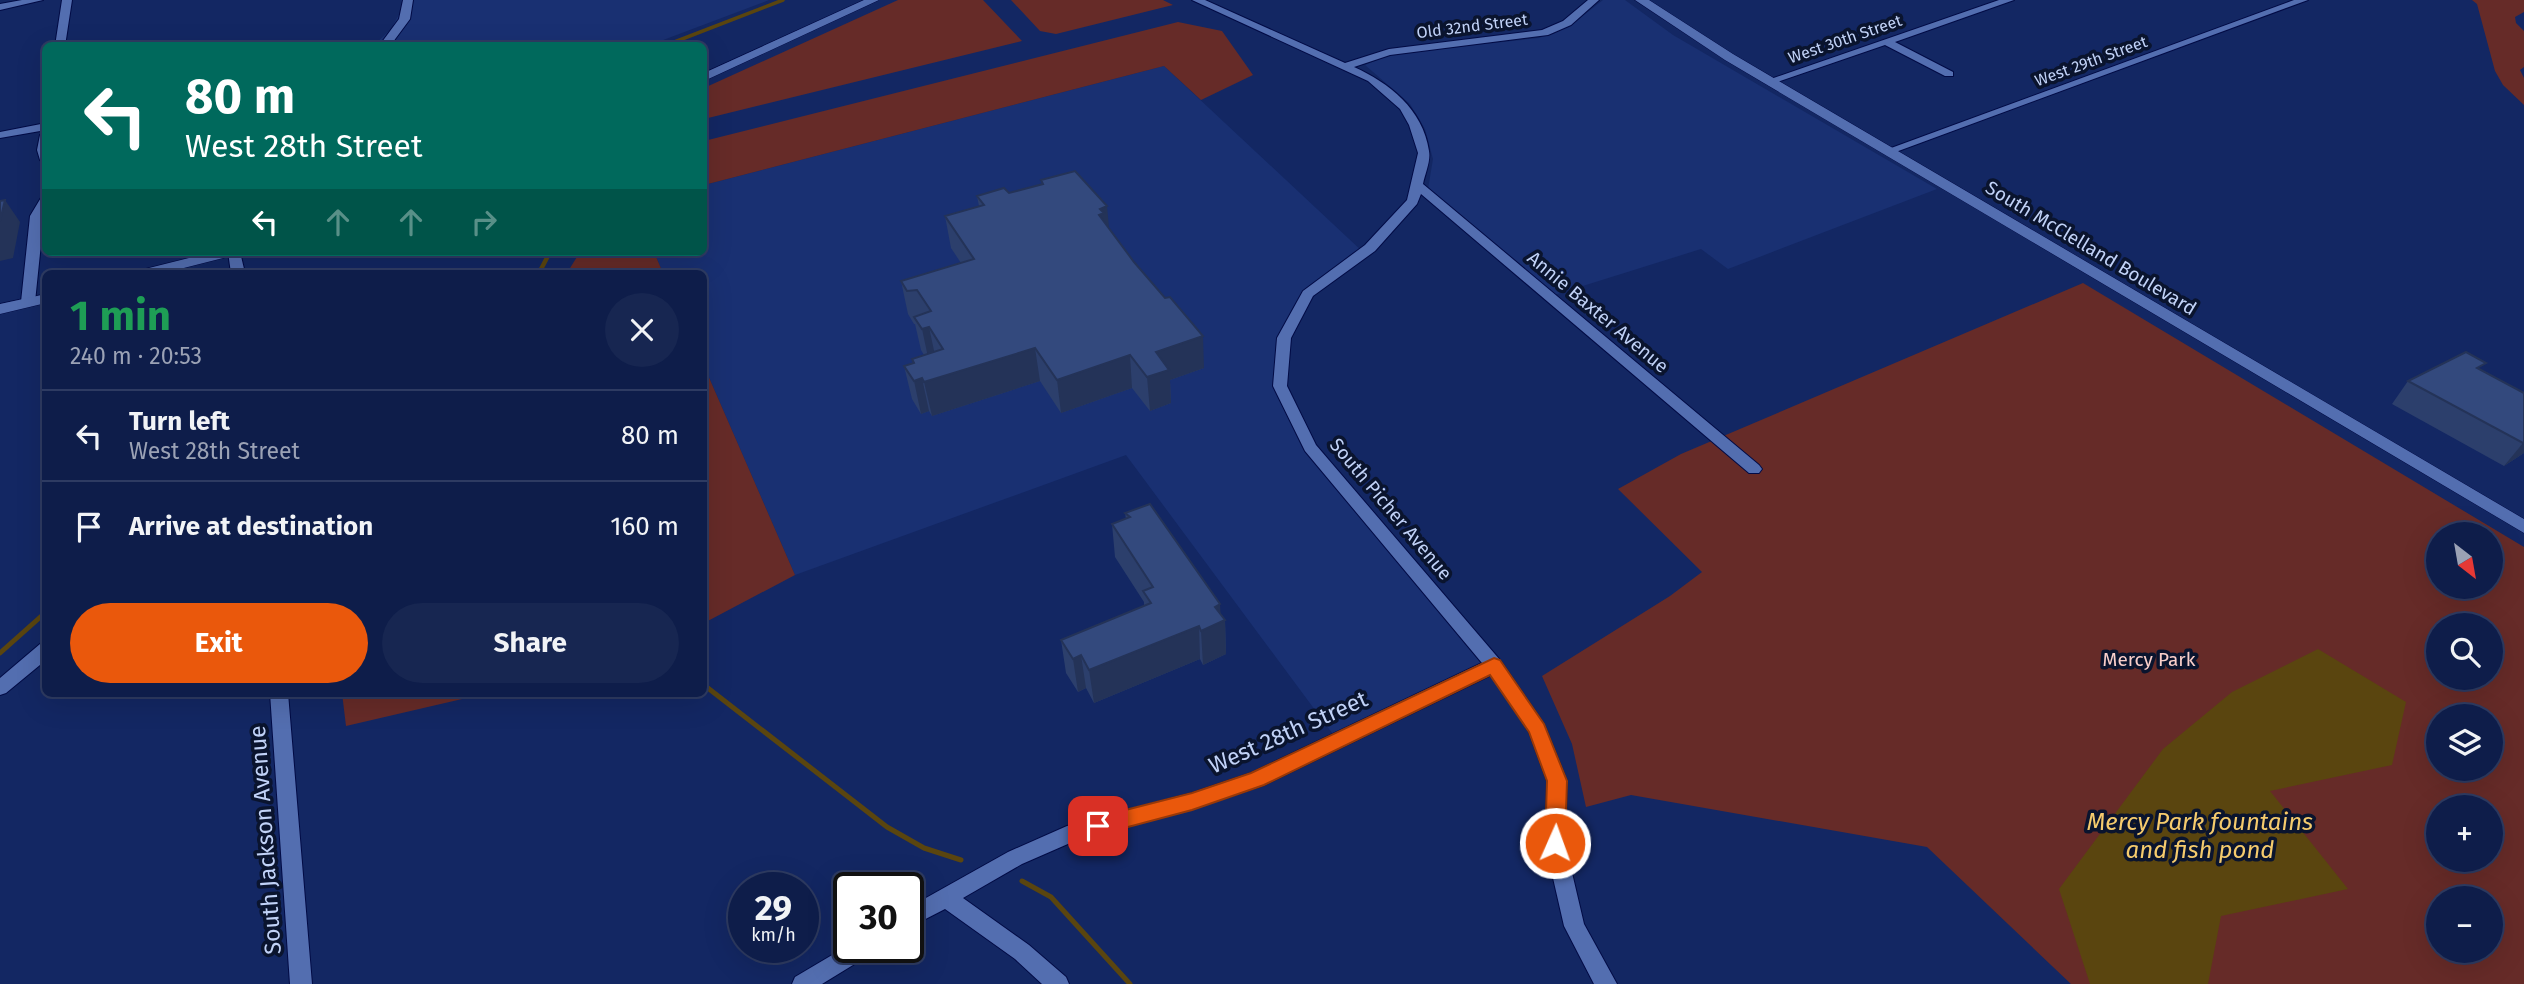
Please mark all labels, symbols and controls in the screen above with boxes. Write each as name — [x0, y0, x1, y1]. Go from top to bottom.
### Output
street label: Old 32nd Street — [1415, 10, 1529, 42]
street label: West 30th Street — [1786, 11, 1905, 67]
street label: West 29th Street — [2032, 32, 2150, 90]
text: 80 m — [185, 67, 295, 126]
icon: left — [70, 70, 161, 161]
text: West 28th Street — [185, 127, 423, 165]
street label: South McClelland Boulevard — [1982, 176, 2200, 320]
icon: left — [246, 203, 284, 241]
icon: ahead — [319, 203, 357, 241]
icon: ahead — [392, 203, 430, 241]
icon: right — [465, 203, 503, 241]
street label: Annie Baxter Avenue — [1523, 246, 1673, 378]
text: 1 min — [70, 291, 171, 341]
button: close — [605, 293, 679, 367]
text: 240 m · 20:53 — [70, 342, 202, 370]
text: Turn left — [129, 406, 230, 437]
icon: left — [70, 417, 108, 455]
text: 80 m — [621, 420, 679, 451]
street label: South Picher Avenue — [1325, 433, 1457, 585]
text: West 28th Street — [129, 437, 300, 465]
icon: arrive — [70, 508, 108, 546]
text: Arrive at destination — [129, 511, 373, 542]
text: 160 m — [610, 511, 679, 542]
north arrow — [2426, 522, 2502, 598]
map controls — [2426, 522, 2503, 963]
button: Exit — [70, 603, 368, 683]
button: Share — [382, 603, 679, 683]
button: search — [2426, 613, 2503, 690]
park label: Mercy Park — [2103, 648, 2196, 671]
street label: West 28th Street — [1204, 684, 1372, 780]
button: layers — [2426, 704, 2503, 781]
street label: South Jackson Avenue — [243, 725, 287, 955]
button: + — [2426, 795, 2503, 872]
pin — [1068, 796, 1128, 856]
position arrow — [1518, 806, 1592, 880]
icon: arrive — [1079, 807, 1117, 845]
water label: Mercy Park fountains and fish pond — [2087, 808, 2313, 864]
speed limit sign: 30 — [833, 872, 924, 963]
button: − — [2426, 886, 2503, 963]
text: 29 — [755, 887, 792, 929]
text: km/h — [751, 924, 796, 946]

